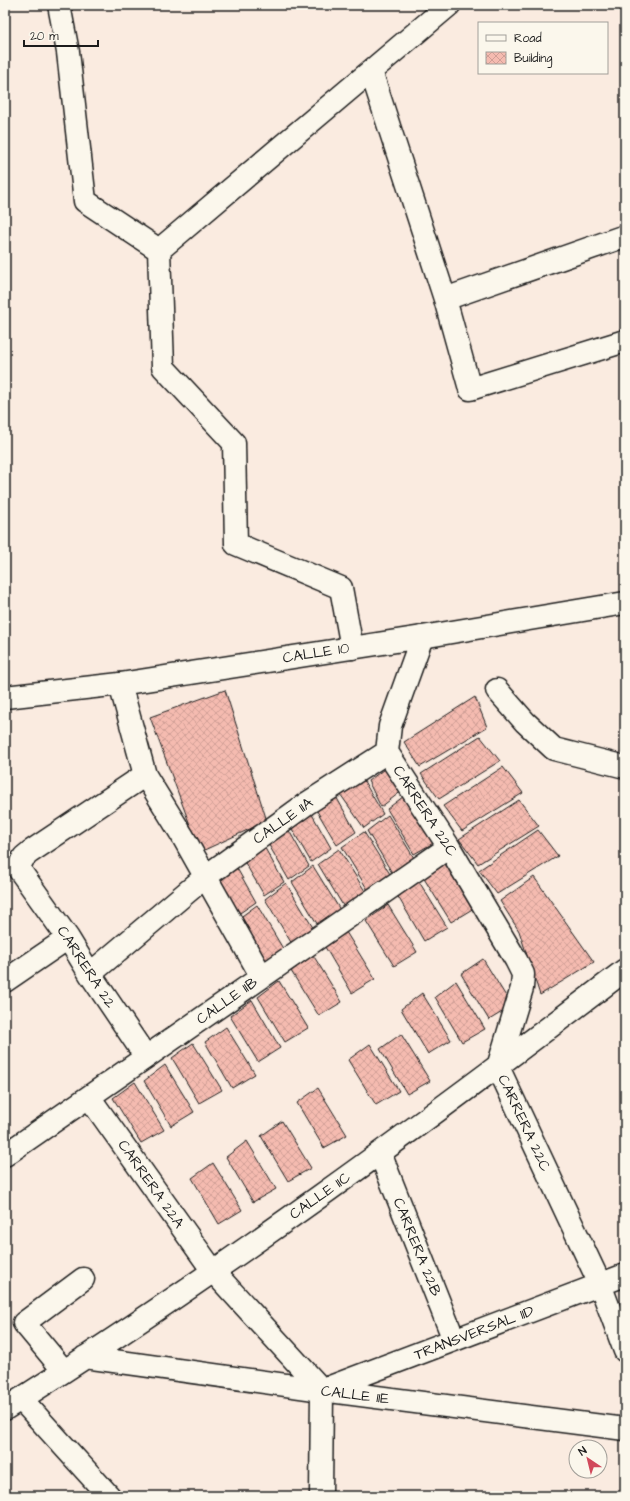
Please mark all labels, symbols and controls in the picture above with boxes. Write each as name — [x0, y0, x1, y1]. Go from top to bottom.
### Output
scale bar — [24, 22, 98, 48]
legend — [478, 22, 608, 74]
text: 20 m — [30, 28, 59, 45]
text: Road — [514, 30, 542, 47]
text: Building — [514, 50, 552, 68]
street label: CALLE 10 — [281, 637, 351, 669]
street label: CARRERA 22C — [388, 761, 462, 861]
street label: CALLE 11A — [249, 792, 318, 849]
street label: CARRERA 22 — [52, 922, 121, 1012]
street label: CALLE 11B — [192, 972, 262, 1030]
street label: CARRERA 22C — [492, 1071, 556, 1175]
street label: CARRERA 22A — [113, 1136, 190, 1233]
street label: CALLE 11C — [285, 1167, 355, 1225]
street label: CARRERA 22B — [388, 1195, 446, 1300]
street label: TRANSVERSAL 11D — [411, 1300, 537, 1366]
street label: CALLE 11E — [320, 1380, 390, 1410]
north arrow — [568, 1439, 608, 1479]
text: N — [575, 1443, 590, 1459]

